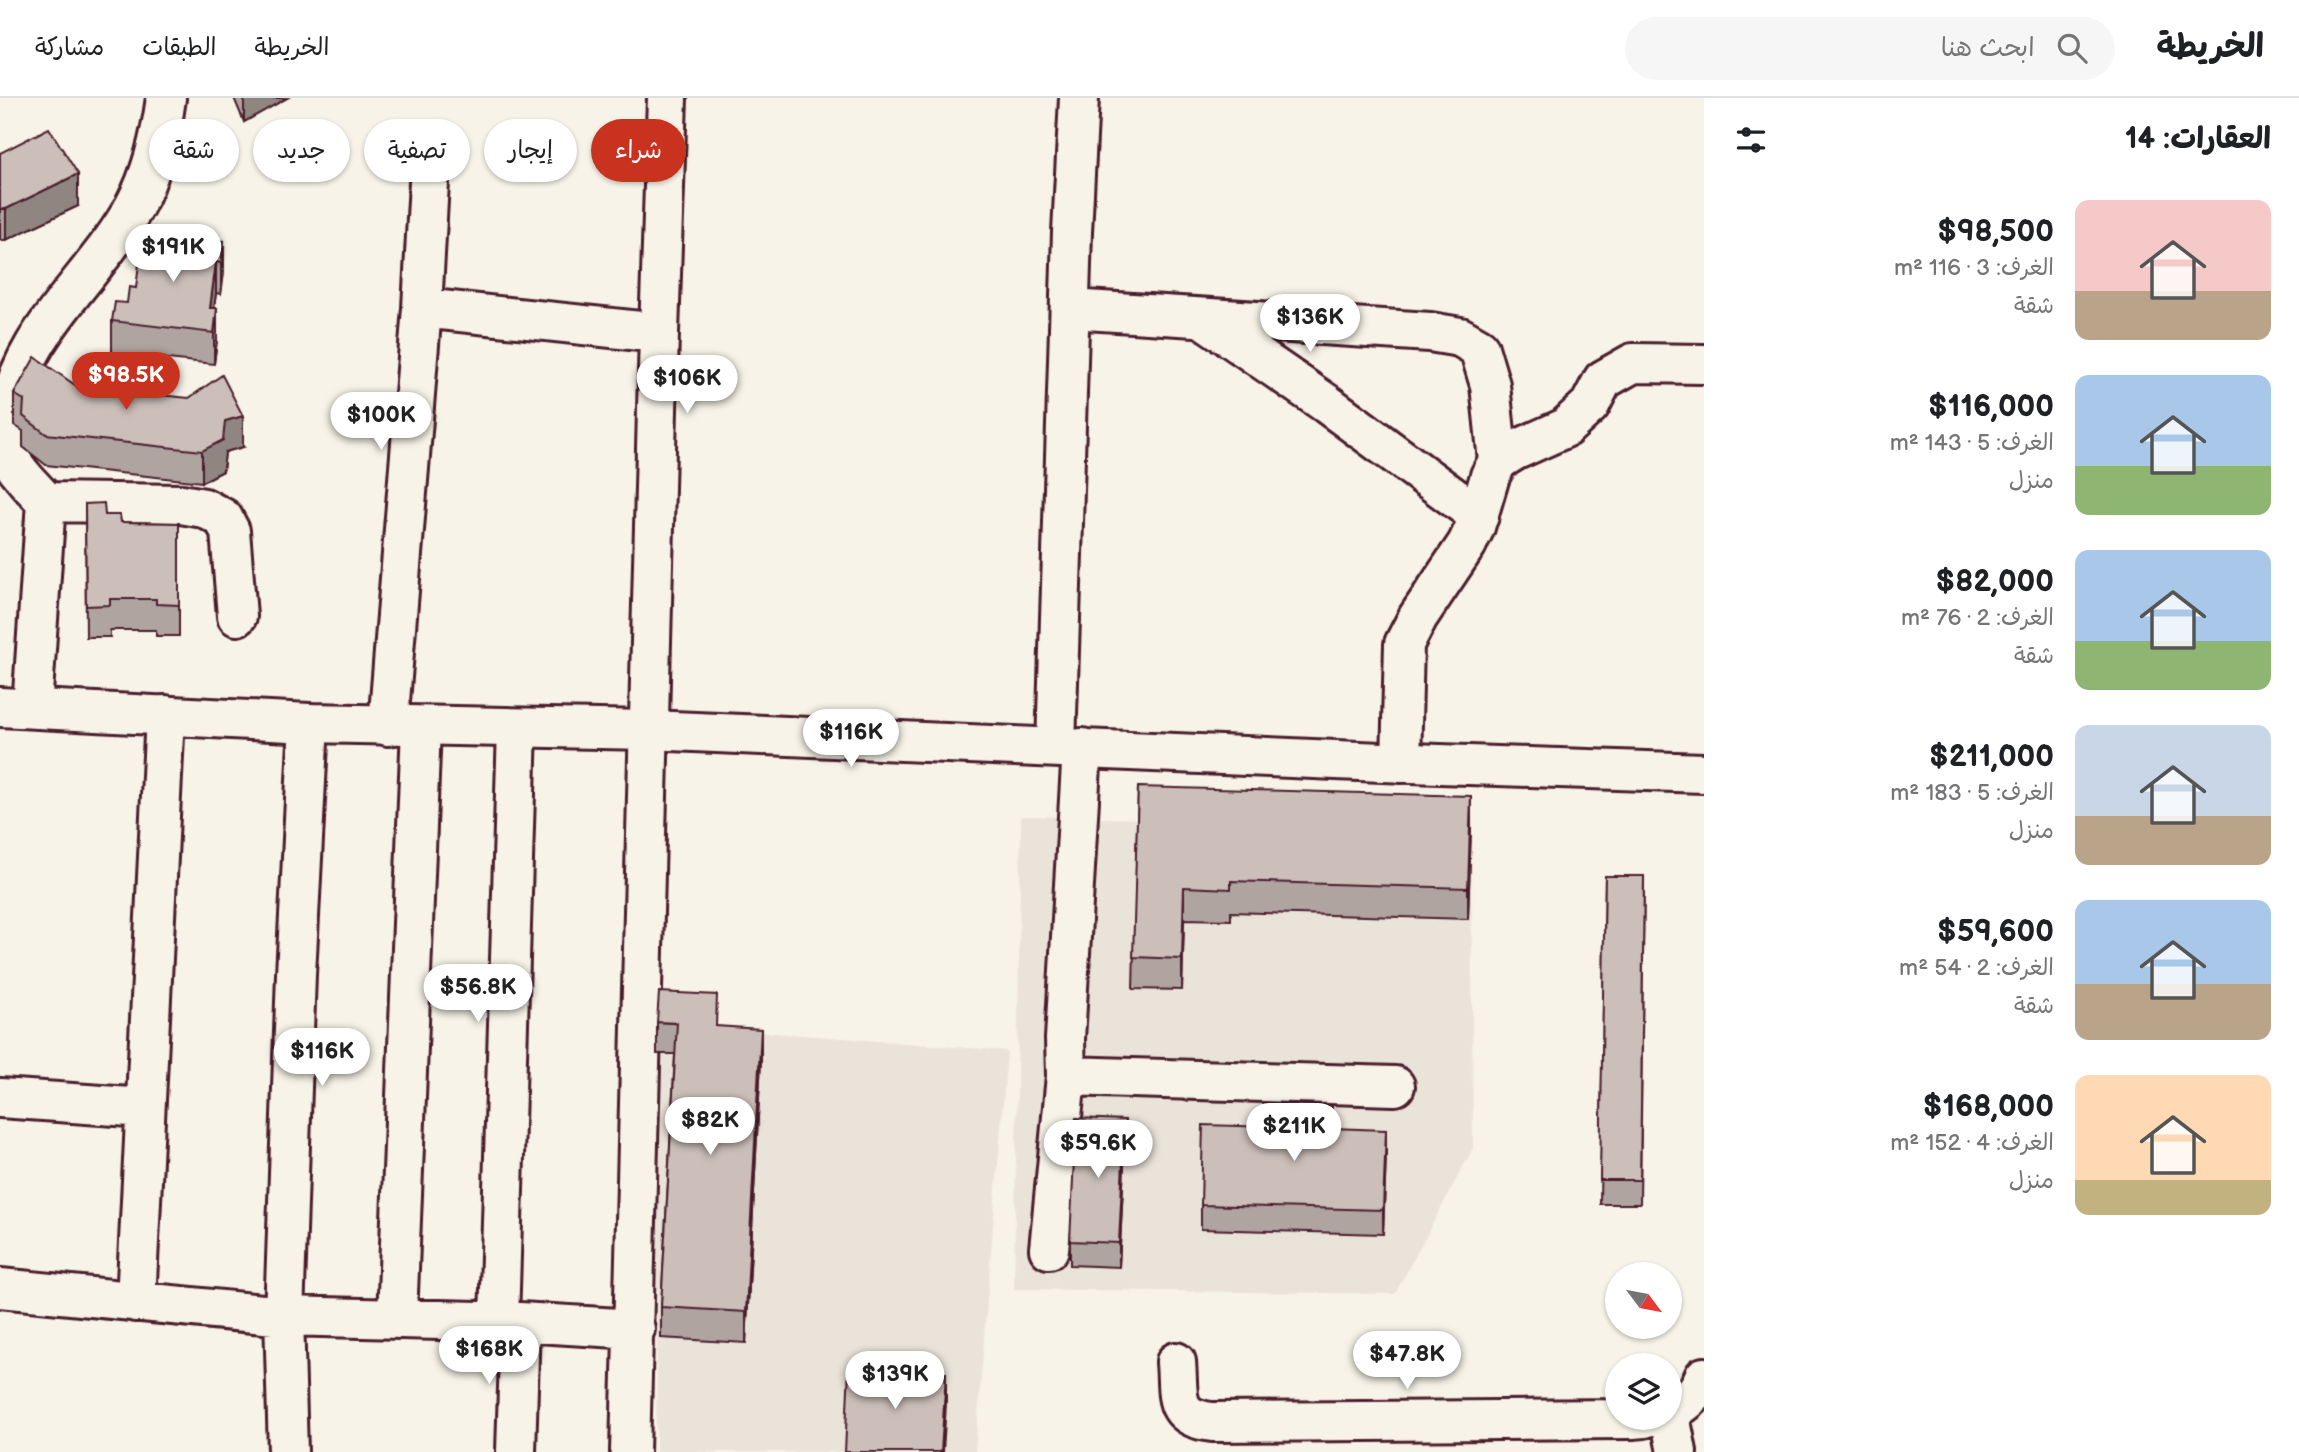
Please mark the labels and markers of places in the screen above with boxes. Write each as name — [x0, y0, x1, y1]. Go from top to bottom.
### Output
pin: $191K — [124, 225, 222, 284]
pin: $136K — [1261, 294, 1359, 354]
pin: $98.5K — [69, 352, 183, 412]
pin: $106K — [638, 356, 736, 415]
pin: $100K — [332, 392, 430, 452]
pin: $116K — [802, 710, 900, 769]
pin: $56.8K — [421, 964, 535, 1024]
pin: $116K — [273, 1028, 371, 1088]
pin: $82K — [669, 1098, 751, 1157]
pin: $211K — [1245, 1104, 1343, 1163]
pin: $59.6K — [1041, 1121, 1155, 1180]
pin: $168K — [440, 1326, 538, 1386]
pin: $47.8K — [1350, 1332, 1464, 1391]
pin: $139K — [846, 1352, 944, 1411]

